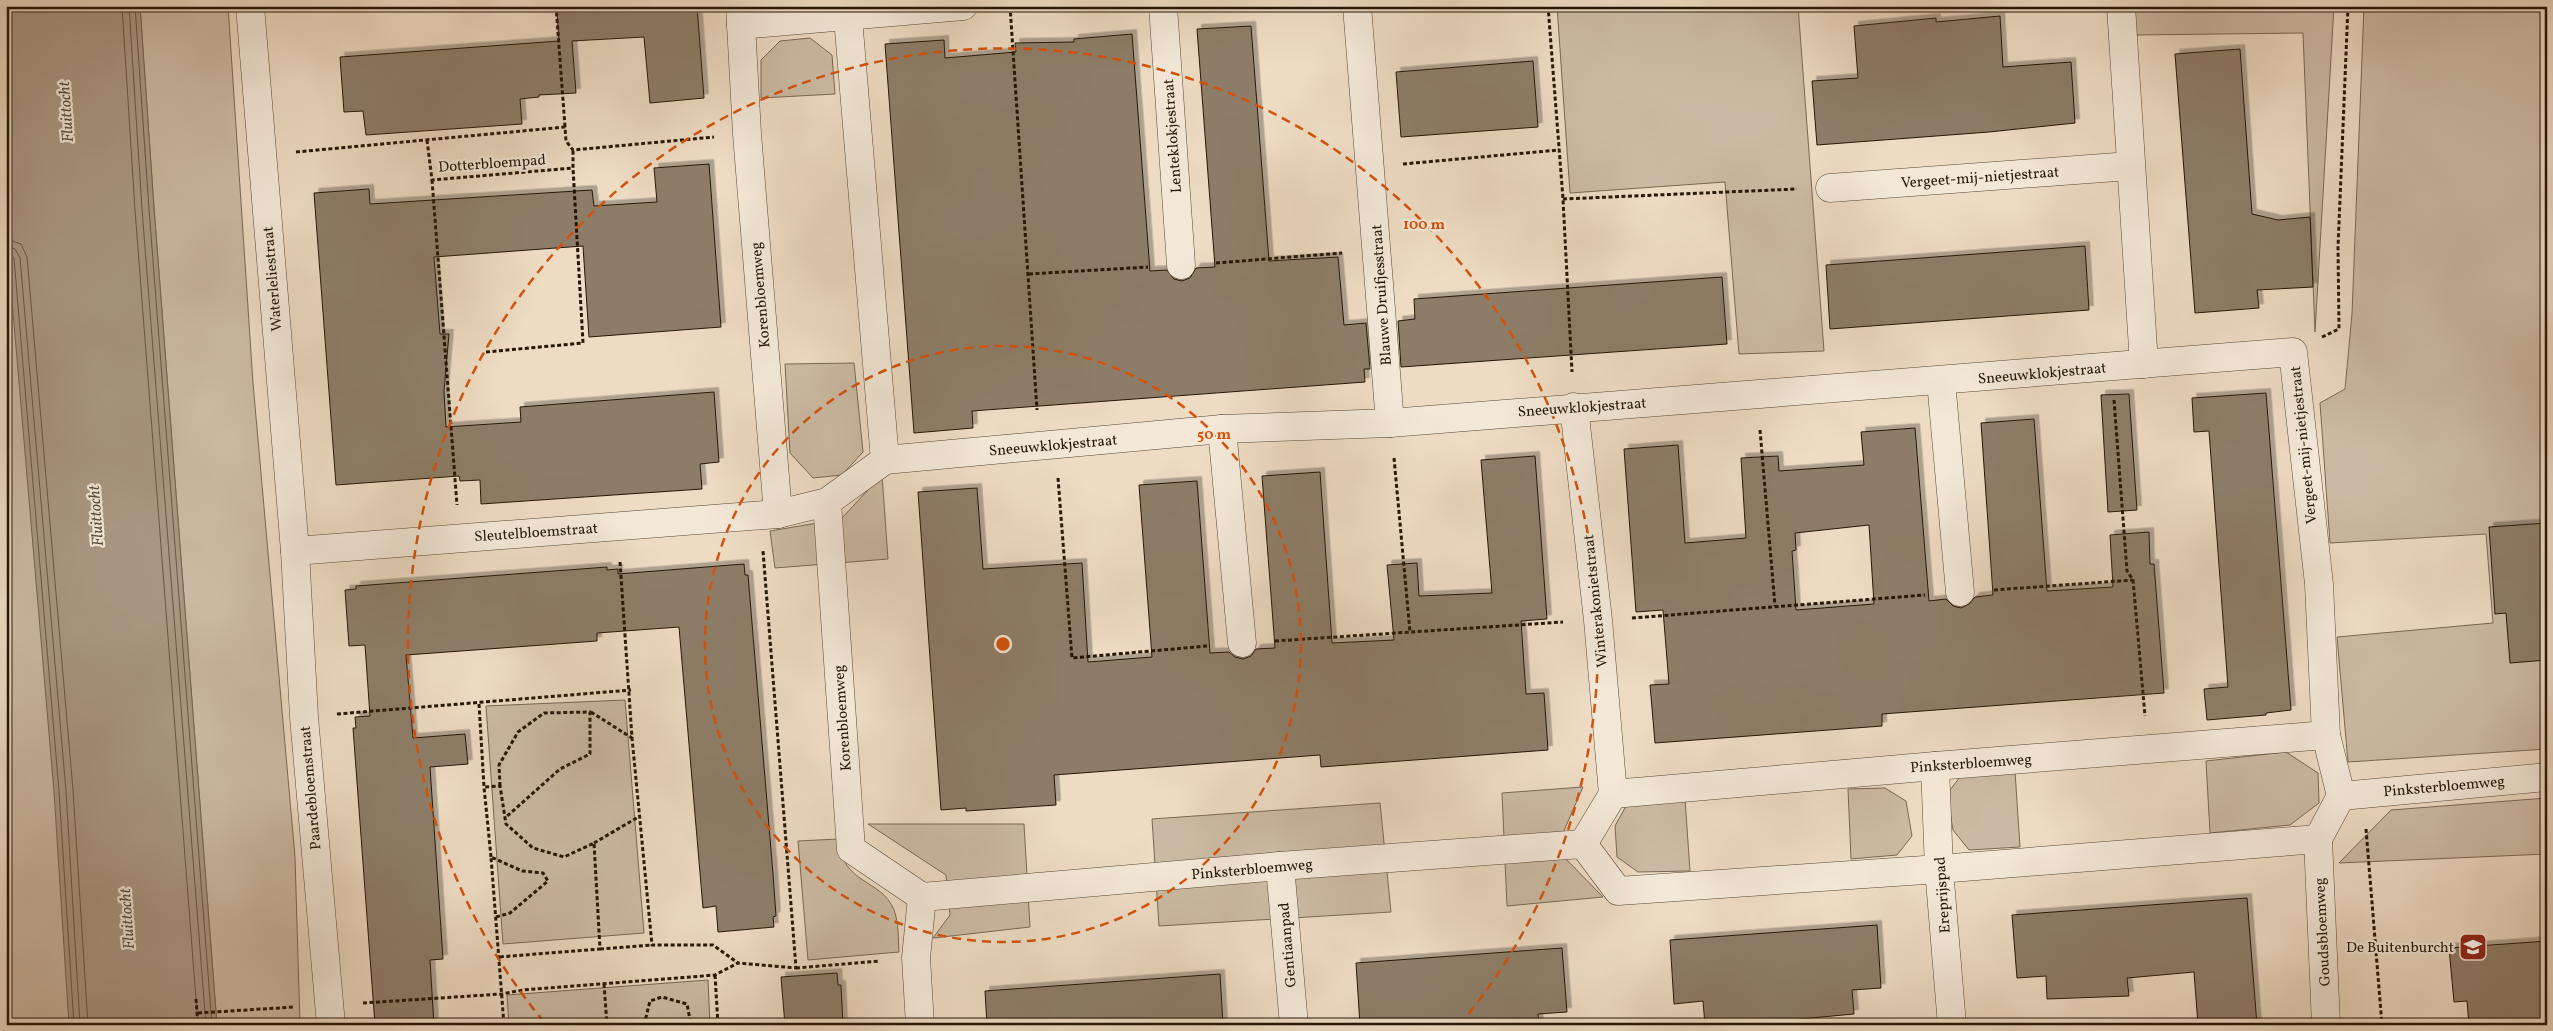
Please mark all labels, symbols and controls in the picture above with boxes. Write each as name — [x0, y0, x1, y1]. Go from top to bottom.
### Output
street label: Lenteklokjestraat — [1159, 78, 1188, 194]
water label: Fluittocht — [54, 80, 80, 143]
street label: Dotterbloempad — [438, 150, 547, 179]
street label: Vergeet-mij-nietjestraat — [1900, 162, 2060, 195]
text: 100 m — [1403, 215, 1446, 236]
street label: Blauwe Druifjesstraat — [1367, 224, 1398, 366]
street label: Waterleliestraat — [258, 225, 289, 332]
street label: Korenbloemweg — [746, 241, 777, 349]
street label: Sneeuwklokjestraat — [1977, 358, 2107, 391]
street label: Vergeet-mij-nietjestraat — [2286, 365, 2323, 525]
street label: Sneeuwklokjestraat — [1517, 394, 1647, 423]
text: 50 m — [1197, 425, 1231, 446]
street label: Sneeuwklokjestraat — [988, 430, 1118, 463]
water label: Fluittocht — [84, 484, 110, 547]
street label: Sleutelbloemstraat — [474, 519, 599, 548]
street label: Winterakonietstraat — [1579, 533, 1614, 668]
centre of rings — [994, 635, 1012, 653]
street label: Korenbloemweg — [829, 664, 858, 772]
street label: Paardebloemstraat — [296, 725, 327, 851]
street label: Pinksterbloemweg — [1910, 750, 2033, 779]
street label: Pinksterbloemweg — [2383, 772, 2506, 803]
street label: Pinksterbloemweg — [1191, 855, 1314, 886]
street label: Ereprijspad — [1930, 856, 1957, 934]
street label: Goudsbloemweg — [2310, 877, 2337, 987]
water label: Fluittocht — [115, 887, 141, 950]
street label: Gentiaanpad — [1274, 901, 1303, 988]
school or university icon: De Buitenburcht — [2458, 932, 2488, 962]
place label: De Buitenburcht — [2346, 938, 2454, 959]

